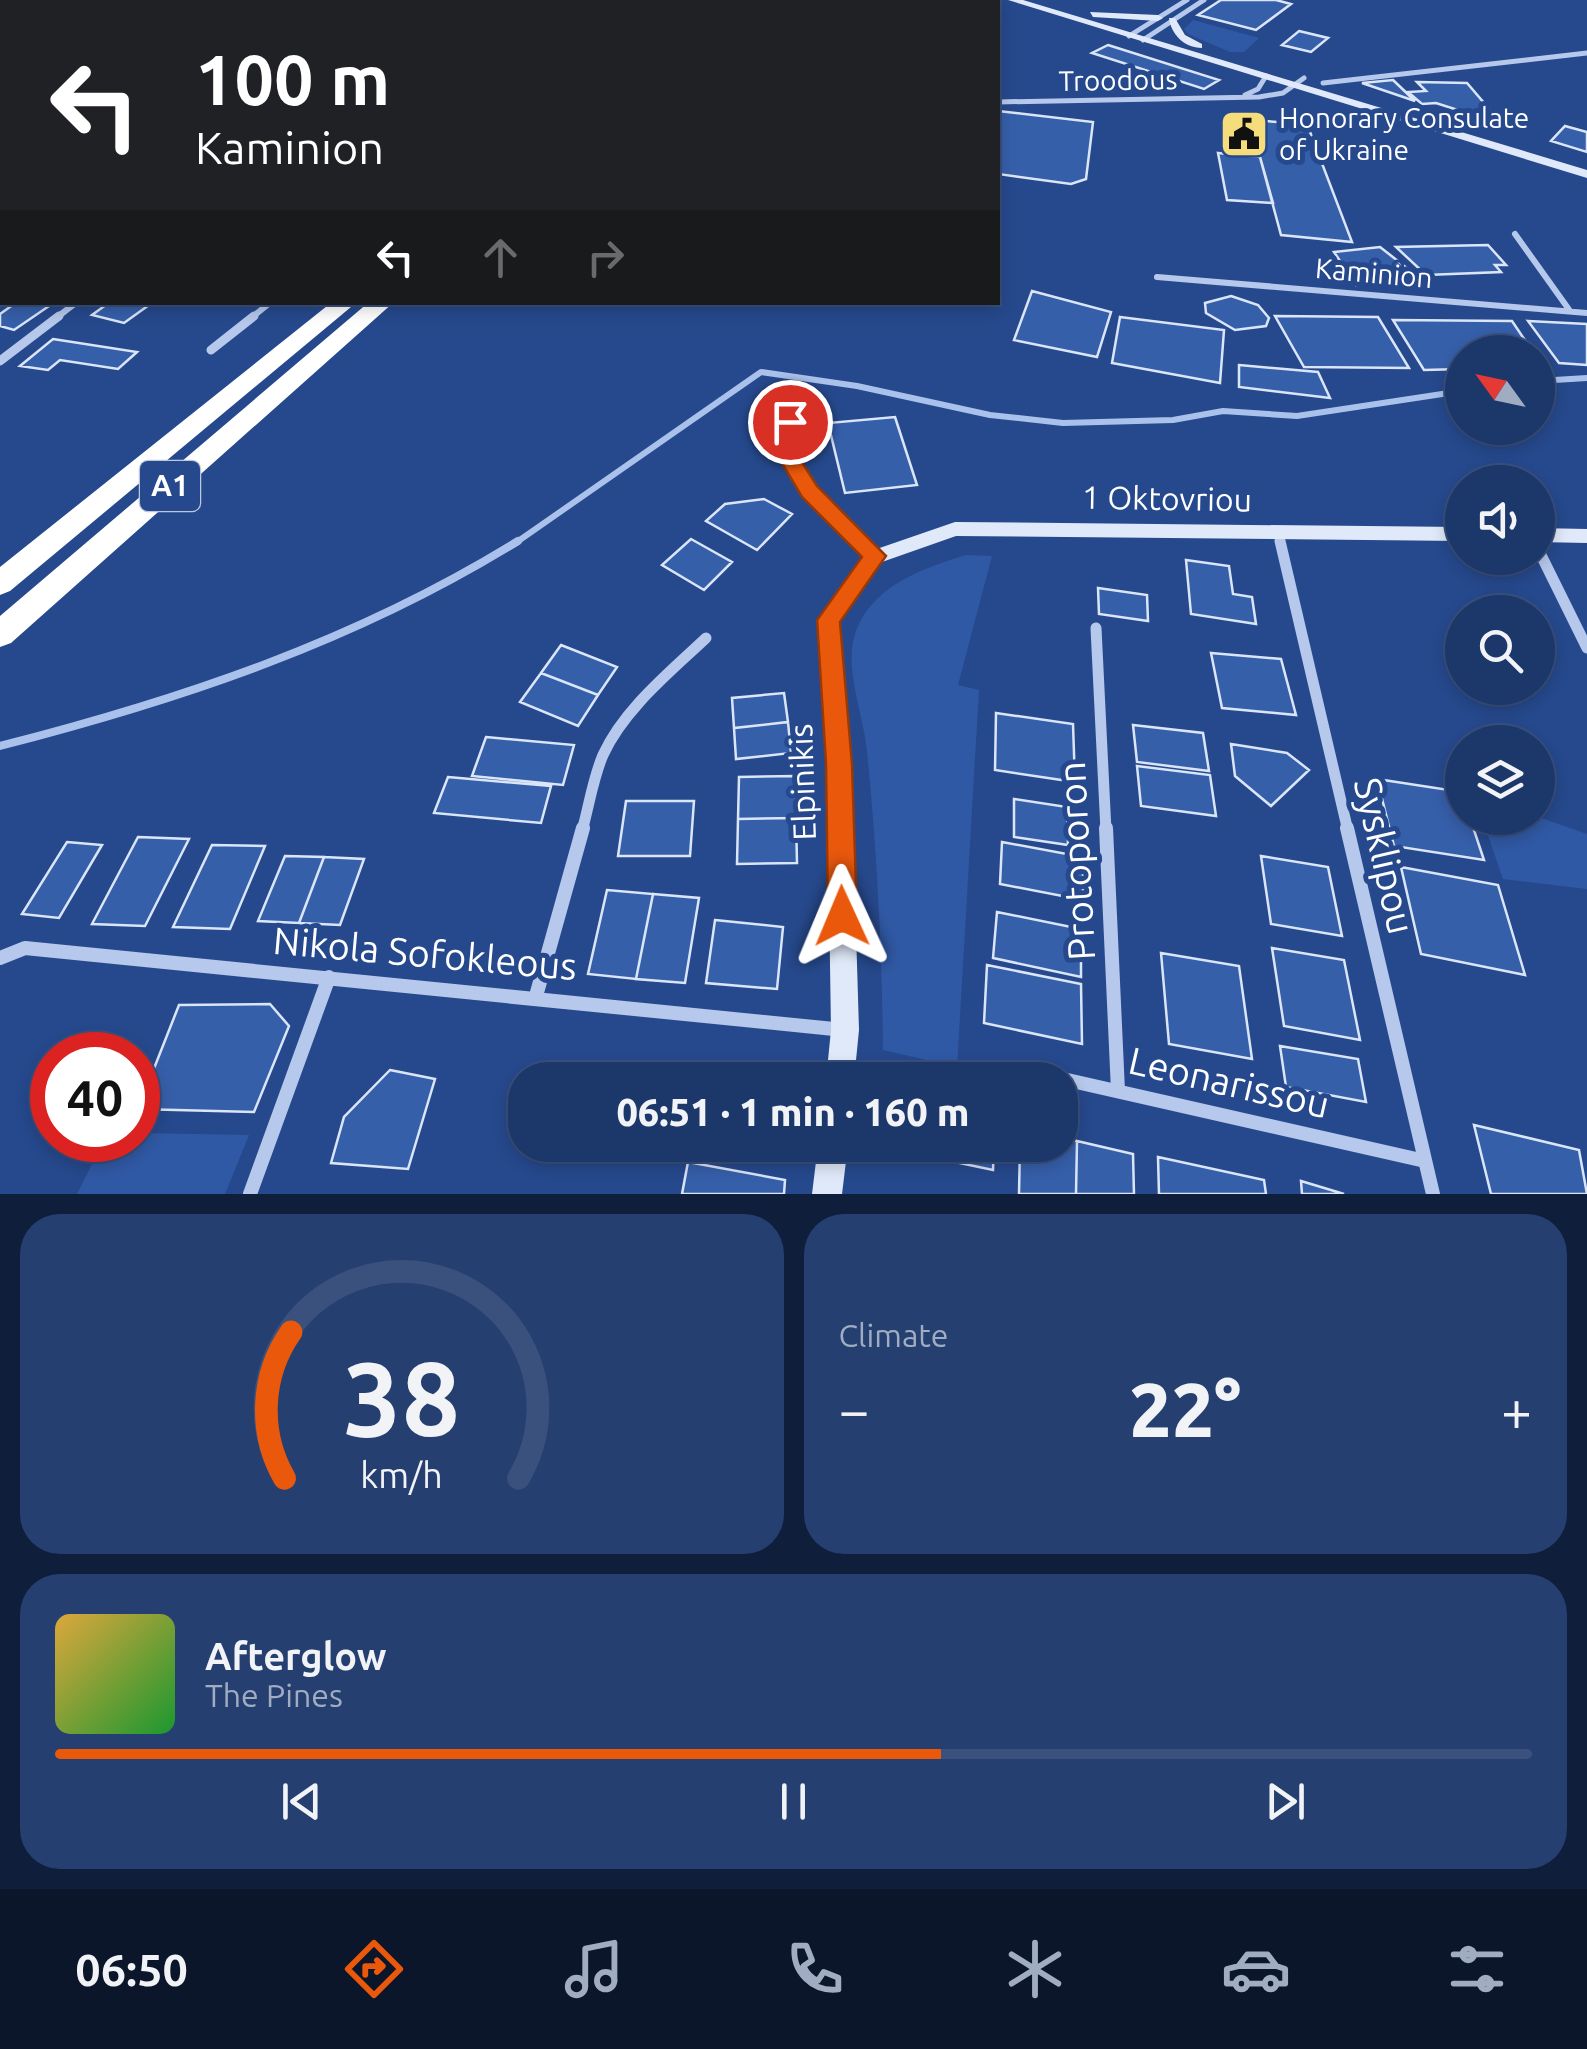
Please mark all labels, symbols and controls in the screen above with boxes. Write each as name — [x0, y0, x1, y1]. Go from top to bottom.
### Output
icon: left — [30, 40, 160, 170]
text: 100 m — [195, 40, 390, 118]
street label: Troodous — [1058, 63, 1178, 96]
place label: Honorary Consulate of Ukraine — [1279, 102, 1529, 165]
public building icon: Honorary Consulate of Ukraine — [1218, 108, 1270, 160]
text: Kaminion — [195, 122, 384, 173]
icon: left — [368, 230, 423, 285]
icon: ahead — [473, 230, 528, 285]
icon: right — [578, 230, 633, 285]
street label: Kaminion — [1314, 252, 1434, 293]
north arrow — [1445, 335, 1555, 445]
map controls — [1445, 335, 1555, 835]
pin — [748, 380, 833, 465]
icon: arrive — [763, 395, 818, 450]
road number: A1 — [140, 461, 200, 511]
button: sound — [1445, 465, 1555, 575]
street label: 1 Oktovriou — [1082, 479, 1252, 517]
button: search — [1445, 595, 1555, 705]
street label: Elpinikis — [782, 723, 822, 841]
button: layers — [1445, 725, 1555, 835]
street label: Protoporon — [1050, 761, 1102, 962]
street label: Sysklipou — [1347, 774, 1423, 938]
position arrow — [790, 864, 894, 968]
street label: Nikola Sofokleous — [272, 919, 579, 987]
speed limit sign: 40 — [30, 1032, 160, 1162]
street label: Leonarissou — [1125, 1039, 1333, 1125]
text: 06:51 · 1 min · 160 m — [616, 1091, 970, 1133]
text: Climate — [839, 1317, 949, 1353]
text: 38 — [343, 1339, 460, 1456]
text: 22° — [1129, 1367, 1241, 1451]
text: − — [839, 1379, 870, 1440]
text: + — [1501, 1379, 1532, 1440]
text: km/h — [360, 1455, 443, 1495]
text: Afterglow — [205, 1635, 387, 1677]
text: The Pines — [205, 1677, 343, 1713]
icon: previous — [274, 1774, 329, 1829]
icon: pause — [766, 1774, 821, 1829]
icon: next — [1258, 1774, 1313, 1829]
icon: directions — [339, 1934, 409, 2004]
icon: music — [559, 1934, 629, 2004]
icon: phone — [780, 1934, 850, 2004]
icon: climate — [1000, 1934, 1070, 2004]
icon: car — [1221, 1934, 1291, 2004]
icon: filters — [1442, 1934, 1512, 2004]
text: 06:50 — [75, 1944, 188, 1995]

